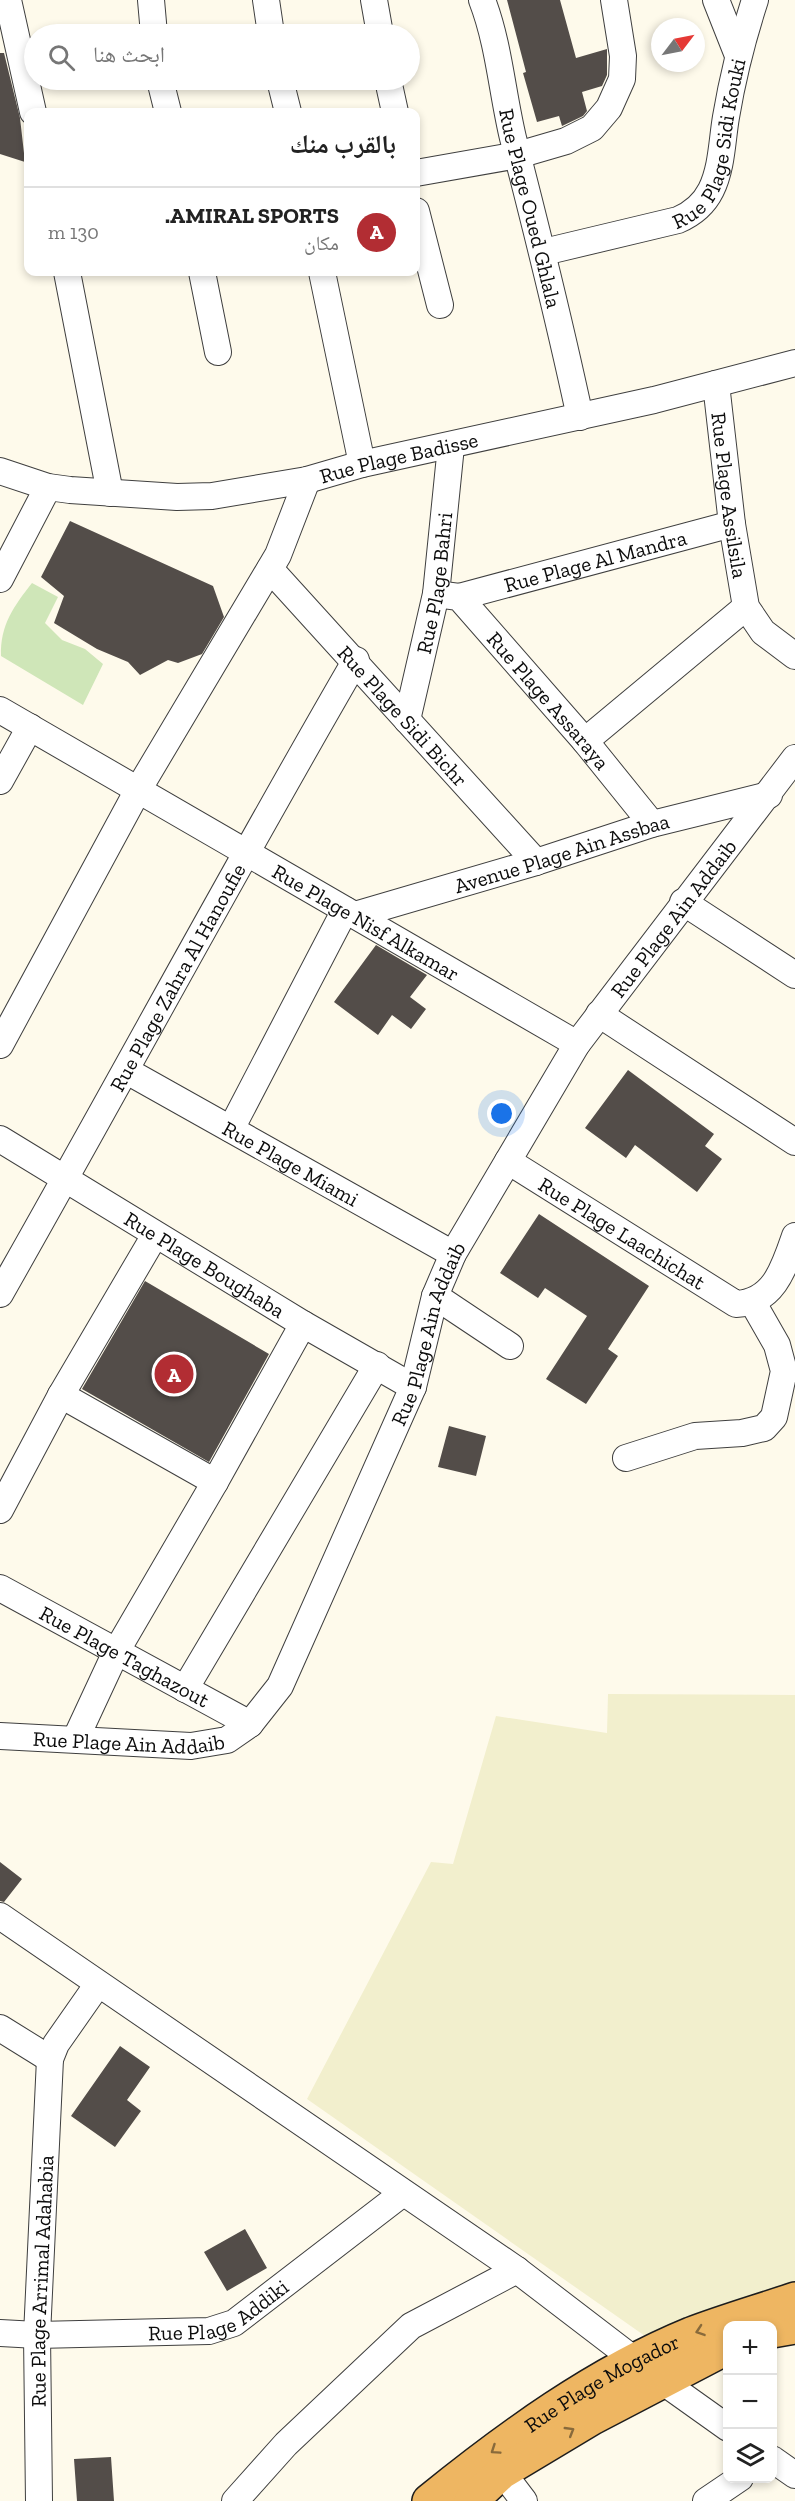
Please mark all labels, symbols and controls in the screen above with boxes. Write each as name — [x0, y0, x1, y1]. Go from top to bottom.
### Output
north arrow — [651, 18, 705, 72]
search box — [24, 24, 420, 90]
icon: search — [45, 41, 78, 74]
text: ابحث هنا — [93, 41, 165, 68]
street label: Rue Plage Sidi Kouki — [668, 56, 750, 234]
street label: Rue Plage Oued Ghlala — [495, 106, 567, 310]
text: بالقرب منك — [290, 128, 396, 160]
text: AMIRAL SPORTS. — [165, 202, 339, 229]
text: 130 m — [48, 220, 99, 244]
text: A — [370, 220, 383, 244]
text: مكان — [304, 231, 339, 255]
street label: Rue Plage Assilsila — [707, 411, 753, 580]
street label: Rue Plage Badisse — [317, 426, 480, 488]
street label: Rue Plage Bahri — [410, 511, 457, 656]
street label: Rue Plage Al Mandra — [501, 524, 689, 597]
street label: Rue Plage Assaraya — [482, 626, 615, 774]
street label: Rue Plage Sidi Bichr — [333, 640, 473, 791]
street label: Avenue Plage Ain Assbaa — [451, 808, 672, 898]
street label: Rue Plage Ain Addaib — [605, 834, 741, 1002]
street label: Rue Plage Nisf Alkamar — [268, 858, 464, 986]
street label: Rue Plage Zahra Al Hanoufie — [104, 859, 250, 1095]
your location — [487, 1099, 516, 1128]
street label: Rue Plage Miami — [219, 1115, 363, 1211]
street label: Rue Plage Laachichat — [534, 1171, 710, 1294]
street label: Rue Plage Boughaba — [120, 1206, 290, 1323]
street label: Rue Plage Ain Addaib — [385, 1237, 470, 1429]
pin: A — [154, 1352, 194, 1396]
street label: Rue Plage Taghazout — [36, 1600, 214, 1712]
street label: Rue Plage Ain Addaib — [32, 1725, 226, 1759]
street label: Rue Plage Arrimal Adahabia — [24, 2155, 58, 2407]
street label: Rue Plage Addiki — [148, 2274, 293, 2345]
map controls — [723, 2321, 777, 2483]
button: + — [723, 2321, 777, 2375]
one-way arrow — [695, 2324, 706, 2337]
street label: Rue Plage Mogador — [519, 2328, 683, 2437]
button: − — [723, 2375, 777, 2429]
one-way arrow — [564, 2427, 574, 2439]
button: layers — [723, 2429, 777, 2483]
one-way arrow — [491, 2443, 502, 2454]

